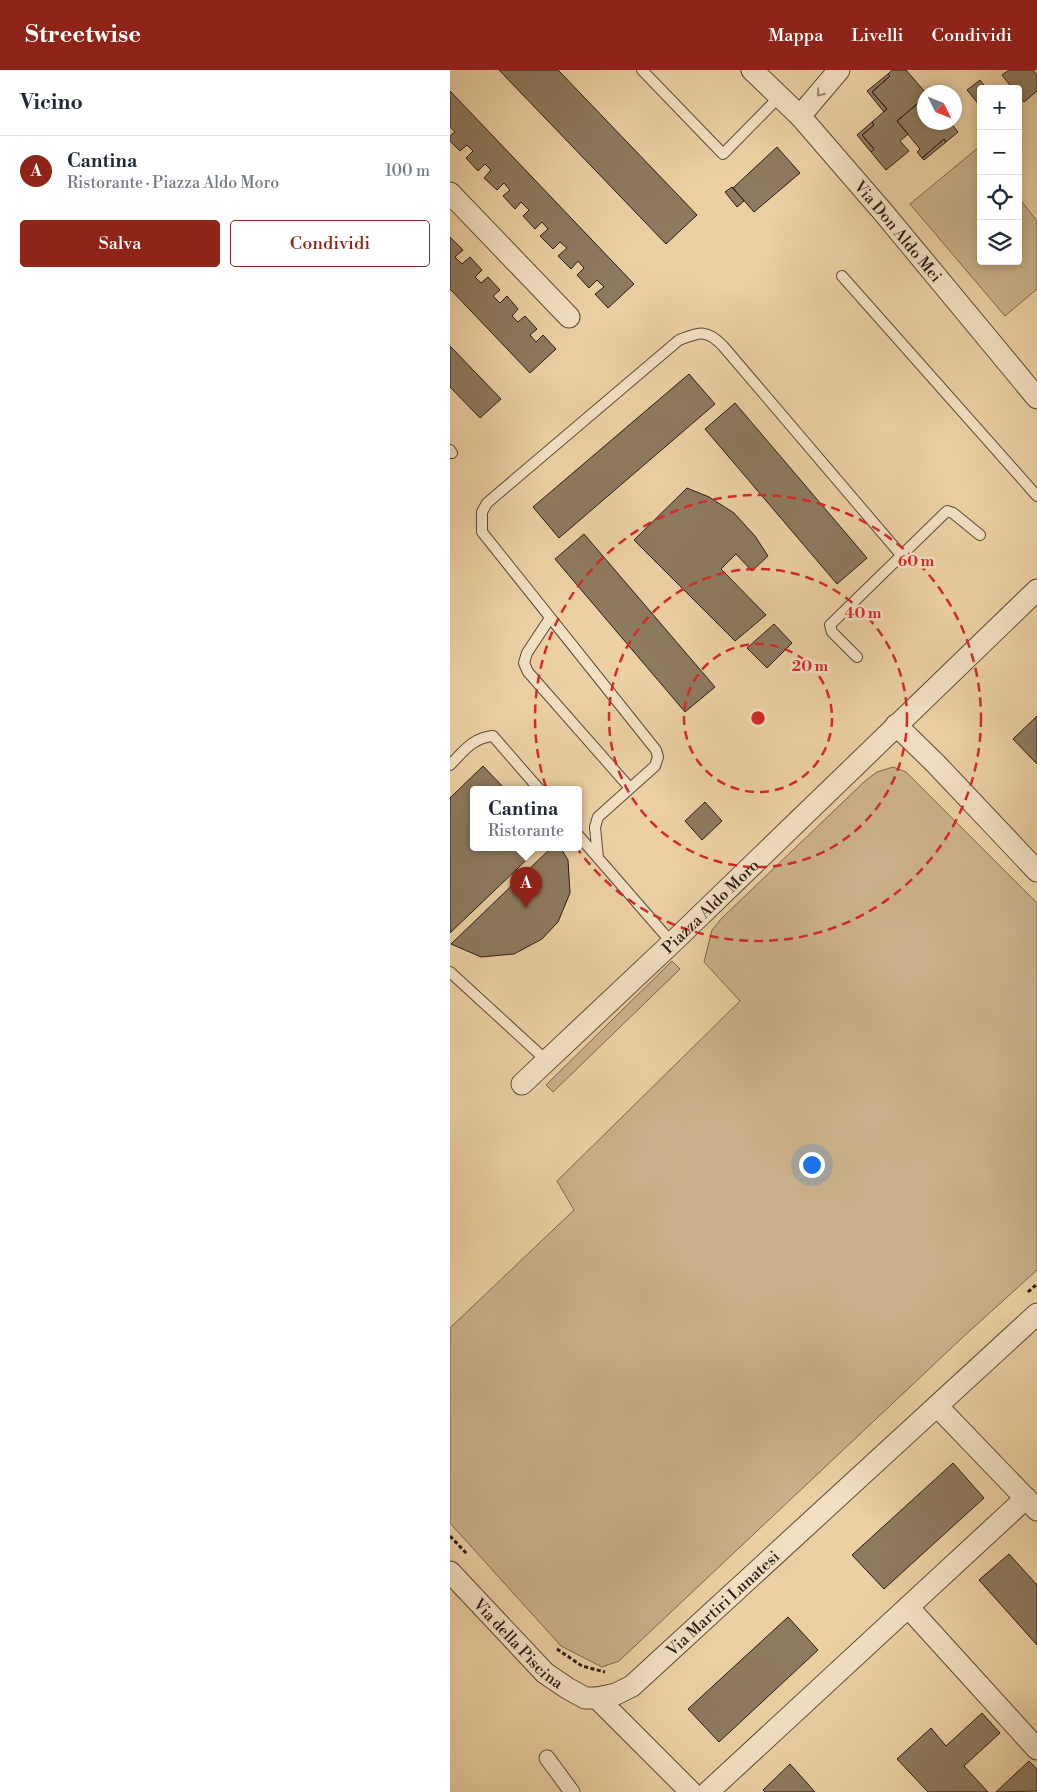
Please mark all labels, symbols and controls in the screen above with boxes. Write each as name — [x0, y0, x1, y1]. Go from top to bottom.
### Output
text: Streetwise — [25, 20, 141, 50]
text: Mappa — [768, 24, 823, 47]
text: Livelli — [851, 24, 904, 47]
text: Condividi — [932, 24, 1012, 47]
north arrow — [917, 85, 962, 130]
map controls — [977, 85, 1022, 265]
button: + — [977, 85, 1022, 130]
one-way arrow — [817, 87, 825, 96]
text: Vicino — [20, 90, 83, 116]
button: − — [977, 130, 1022, 175]
text: Cantina — [67, 149, 137, 173]
text: A — [30, 161, 42, 181]
text: 100 m — [385, 161, 430, 181]
text: Ristorante · Piazza Aldo Moro — [67, 173, 279, 193]
button: locate — [977, 175, 1022, 220]
street label: Via Don Aldo Mei — [849, 176, 946, 287]
button: Salva — [20, 220, 220, 267]
button: Condividi — [230, 220, 430, 267]
button: layers — [977, 220, 1022, 265]
text: 60 m — [898, 552, 935, 571]
text: 40 m — [844, 604, 882, 623]
text: 20 m — [792, 657, 829, 676]
centre of rings — [749, 709, 767, 727]
popup — [470, 786, 582, 851]
text: Cantina — [488, 797, 558, 821]
text: Ristorante — [488, 821, 564, 841]
street label: Piazza Aldo Moro — [658, 855, 763, 958]
pin: A — [510, 867, 542, 908]
your location — [799, 1152, 825, 1178]
street label: Via Martiri Lunatesi — [662, 1547, 784, 1661]
street label: Via della Piscina — [468, 1594, 567, 1694]

